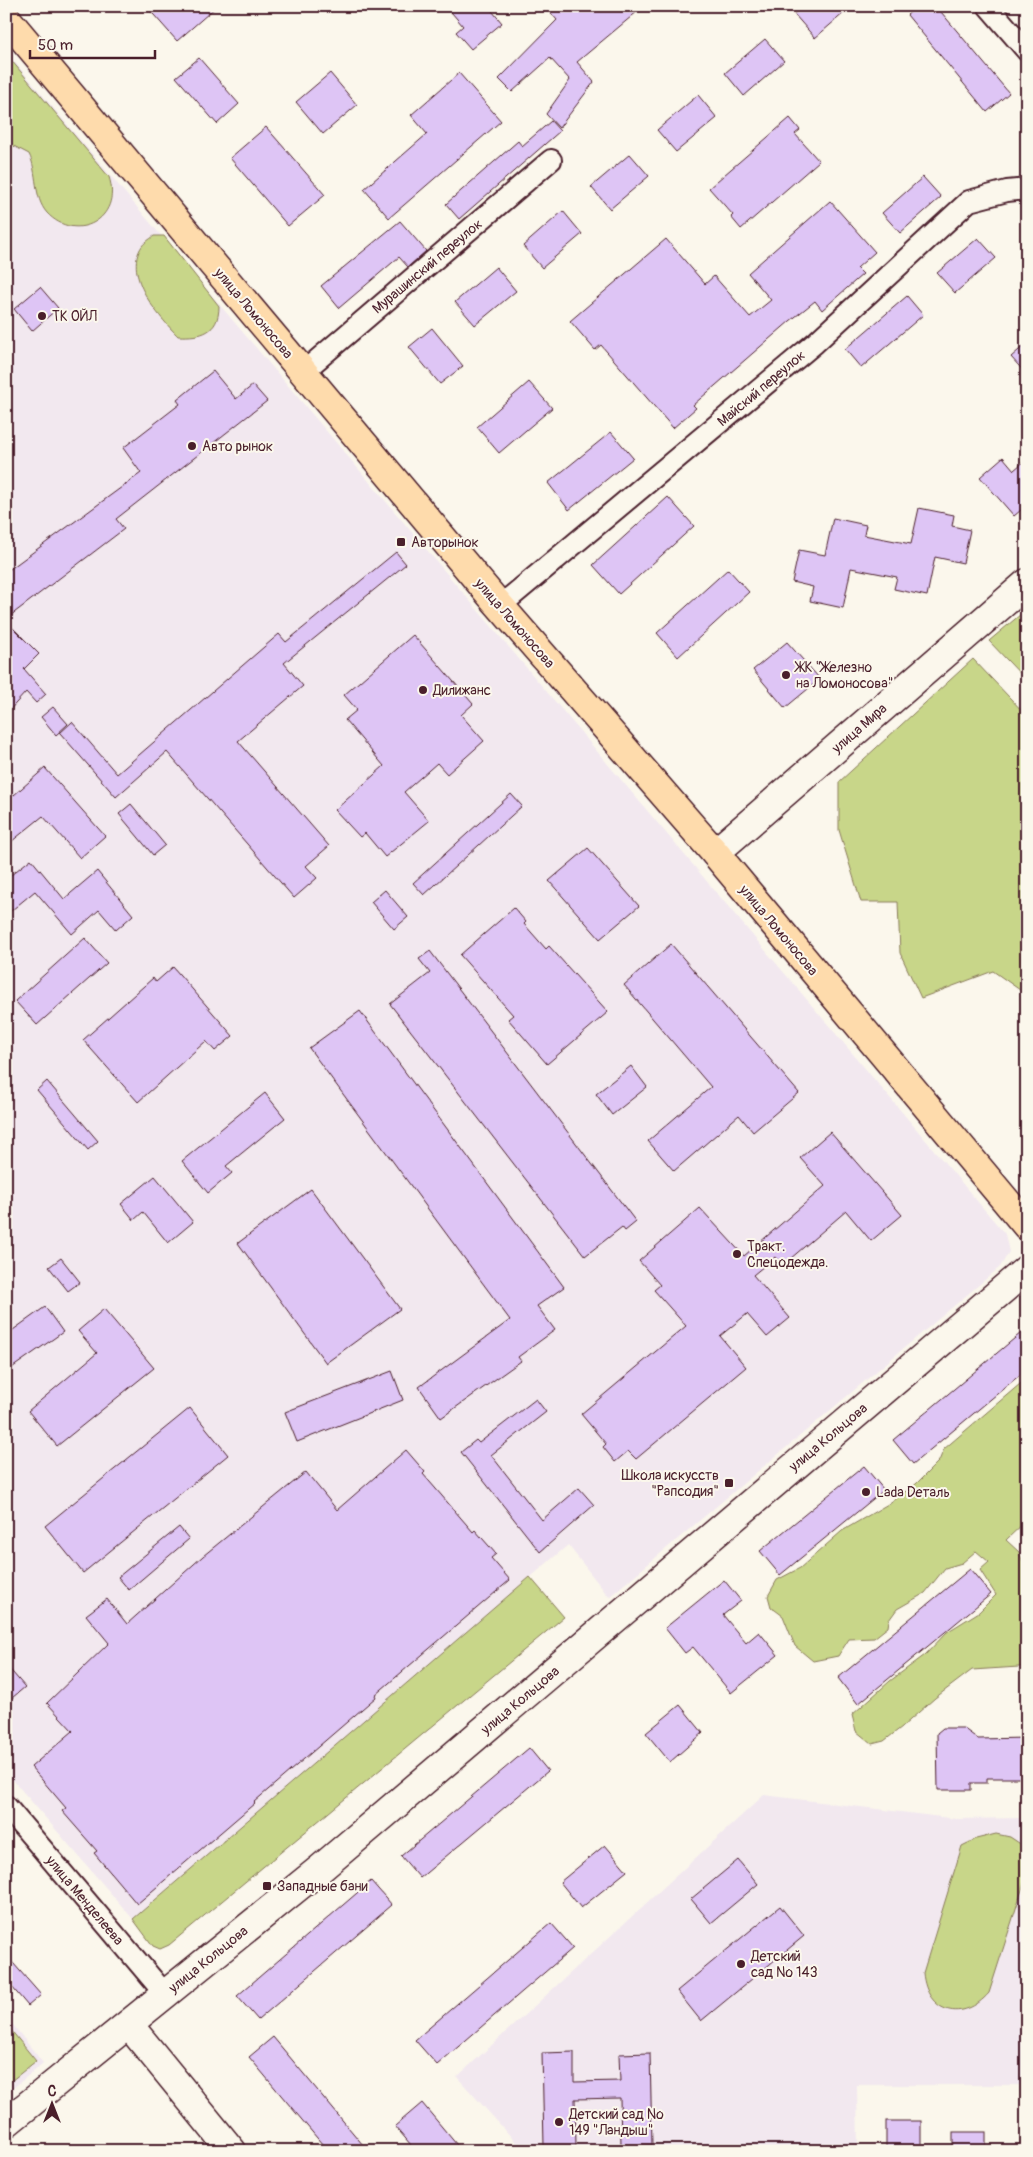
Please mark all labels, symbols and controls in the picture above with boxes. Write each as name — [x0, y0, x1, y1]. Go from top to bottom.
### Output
scale bar — [30, 28, 155, 60]
text: 50 m — [38, 36, 73, 55]
street label: Мурашинский переулок — [369, 215, 486, 317]
street label: улица Ломоносова — [210, 264, 296, 362]
place label: ТК ОЙЛ — [52, 308, 97, 325]
marker: ТК ОЙЛ — [36, 310, 48, 322]
street label: Майский переулок — [714, 347, 809, 430]
place label: Авто рынок — [202, 438, 273, 455]
marker: Авто рынок — [186, 440, 198, 452]
place label: Авторынок — [411, 534, 479, 551]
marker: Авторынок — [395, 536, 407, 548]
street label: улица Ломоносова — [470, 574, 558, 672]
place label: ЖК "Железно на Ломоносова" — [794, 659, 893, 692]
marker: ЖК "Железно на Ломоносова" — [780, 669, 792, 681]
place label: Дилижанс — [432, 682, 491, 699]
marker: Дилижанс — [417, 684, 429, 696]
street label: улица Мира — [828, 700, 890, 758]
street label: улица Ломоносова — [735, 881, 821, 979]
place label: Тракт. Спецодежда. — [747, 1238, 828, 1271]
marker: Тракт. Спецодежда. — [731, 1248, 743, 1260]
street label: улица Кольцова — [785, 1400, 871, 1476]
place label: Школа искусств "Рапсодия" — [622, 1467, 719, 1500]
marker: Школа искусств "Рапсодия" — [723, 1477, 735, 1489]
place label: Lada Dеталь — [876, 1484, 950, 1501]
marker: Lada Dеталь — [860, 1486, 872, 1498]
street label: улица Кольцова — [477, 1663, 563, 1739]
street label: улица Менделеева — [42, 1851, 127, 1949]
place label: Западные бани — [277, 1878, 368, 1895]
marker: Западные бани — [261, 1880, 273, 1892]
street label: улица Кольцова — [165, 1922, 251, 1997]
place label: Детский сад № 143 — [750, 1948, 818, 1981]
marker: Детский сад № 143 — [735, 1958, 747, 1970]
north arrow — [28, 2080, 78, 2130]
text: С — [48, 2083, 57, 2100]
place label: Детский сад № 149 "Ландыш" — [568, 2106, 664, 2139]
marker: Детский сад № 149 "Ландыш" — [553, 2116, 565, 2128]

